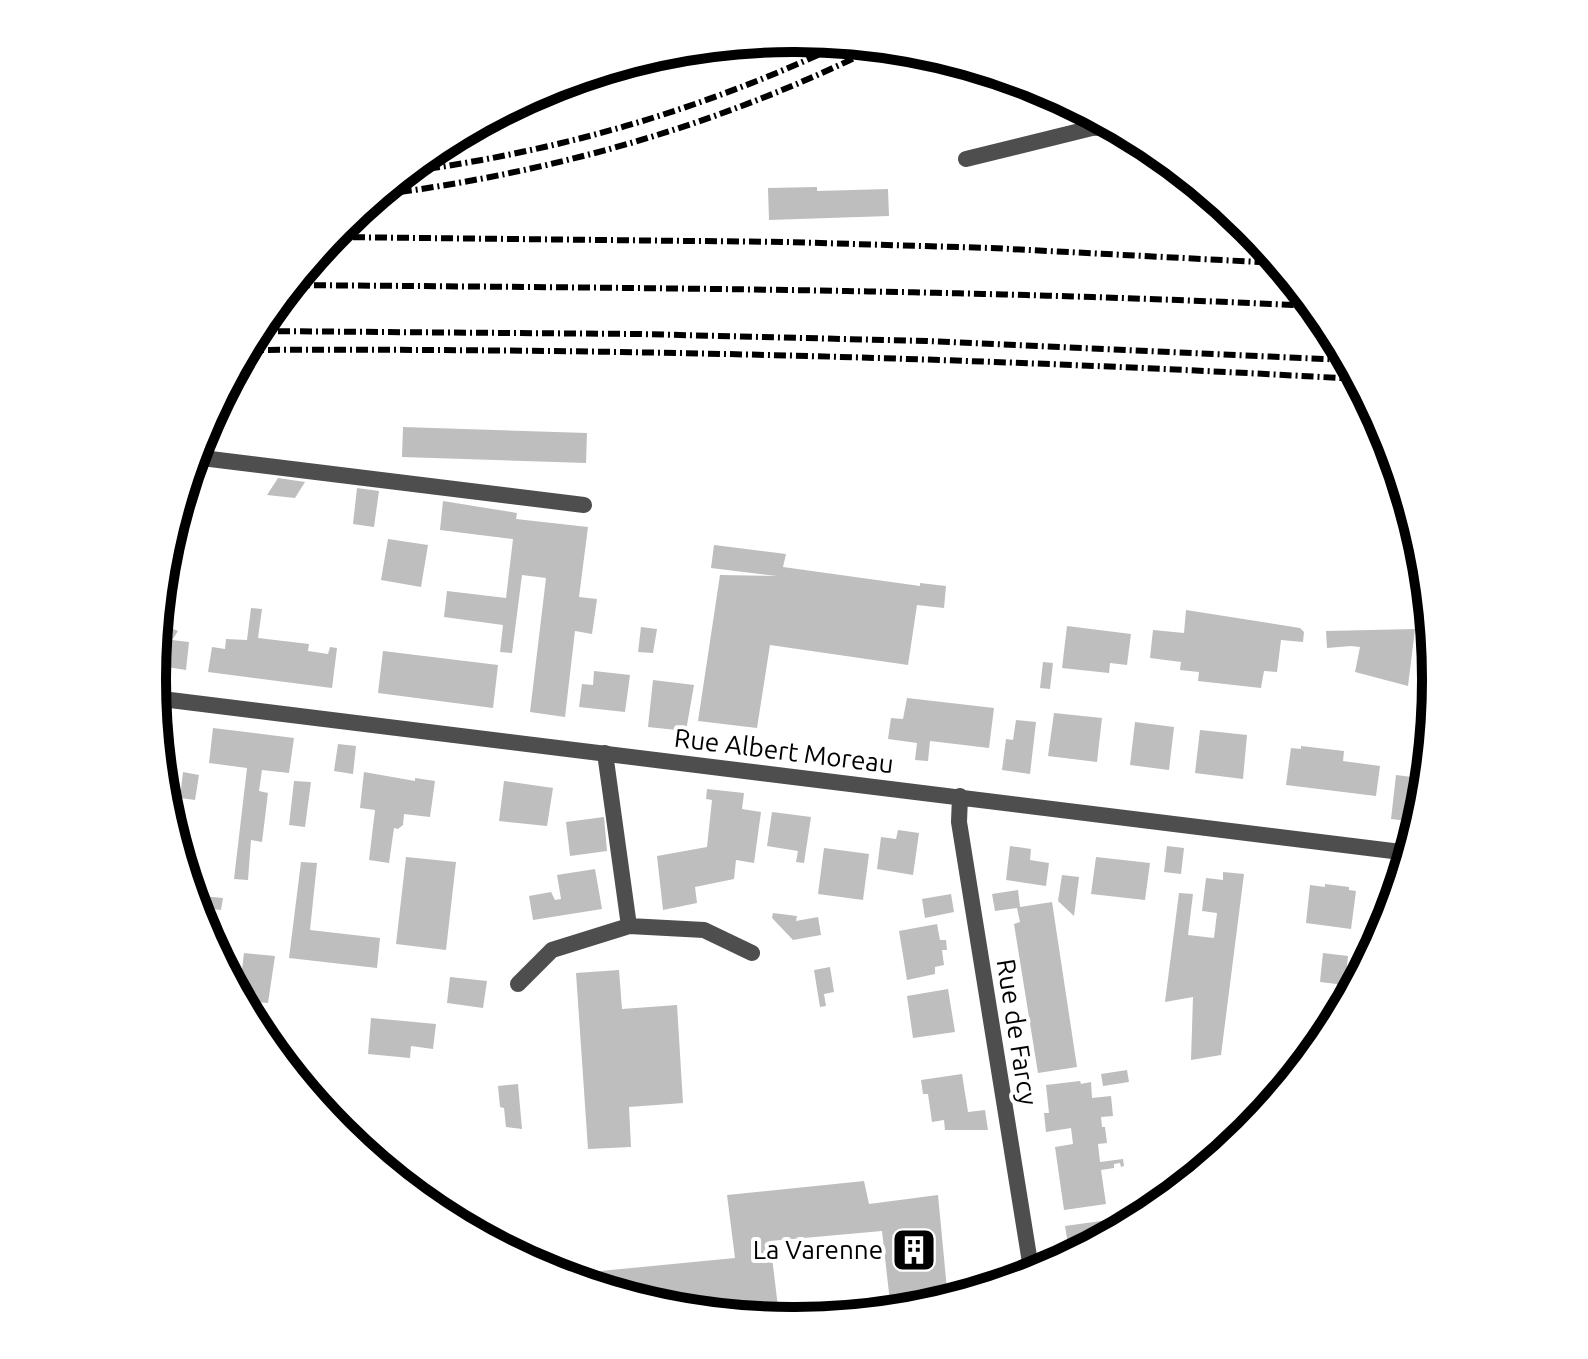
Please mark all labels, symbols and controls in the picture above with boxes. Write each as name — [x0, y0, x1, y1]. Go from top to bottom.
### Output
street label: Rue Albert Moreau — [673, 723, 895, 778]
street label: Rue de Farcy — [992, 957, 1043, 1107]
building icon: La Varenne — [890, 1226, 938, 1274]
place label: La Varenne — [753, 1235, 883, 1264]

